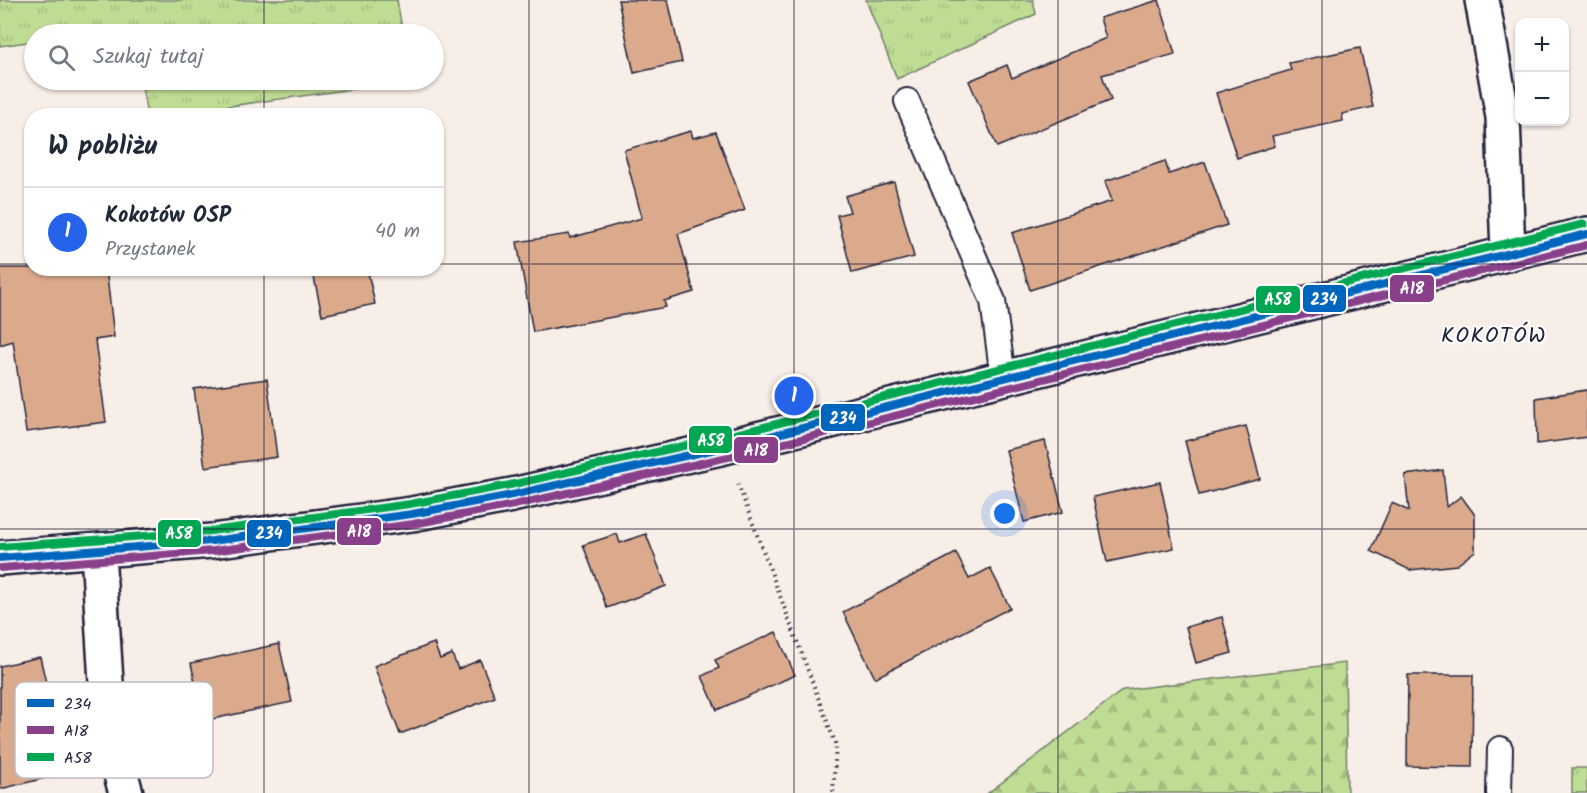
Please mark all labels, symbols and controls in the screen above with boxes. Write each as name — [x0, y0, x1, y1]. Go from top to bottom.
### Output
map controls — [1515, 18, 1569, 126]
button: + — [1515, 18, 1569, 72]
search box — [24, 24, 444, 90]
text: Szukaj tutaj — [93, 40, 204, 75]
icon: search — [45, 41, 78, 74]
button: − — [1515, 72, 1569, 126]
text: W pobliżu — [48, 126, 157, 168]
text: Kokotów OSP — [105, 199, 231, 234]
text: 1 — [64, 216, 71, 248]
text: 40 m — [375, 216, 420, 248]
text: Przystanek — [105, 234, 195, 266]
line badge: A18 — [1389, 274, 1435, 303]
text: A18 — [1400, 277, 1425, 302]
line badge: 234 — [1302, 284, 1347, 313]
line badge: A58 — [1255, 285, 1301, 314]
text: A58 — [1264, 288, 1292, 313]
text: 234 — [1311, 288, 1338, 313]
district label: KOKOTÓW — [1441, 319, 1547, 354]
pin: 1 — [774, 374, 814, 418]
line badge: 234 — [820, 403, 866, 432]
text: 234 — [830, 407, 857, 432]
line badge: A58 — [688, 425, 733, 454]
text: A58 — [697, 429, 725, 454]
line badge: A18 — [733, 436, 779, 464]
text: A18 — [744, 439, 769, 464]
your location — [990, 499, 1019, 528]
line badge: A18 — [336, 517, 382, 546]
line badge: A58 — [157, 519, 202, 548]
line badge: 234 — [246, 519, 292, 548]
text: A18 — [347, 520, 372, 545]
text: A58 — [165, 522, 193, 547]
text: 234 — [256, 522, 283, 547]
legend — [15, 682, 213, 778]
text: 234 — [64, 692, 91, 717]
text: A18 — [64, 719, 89, 744]
text: A58 — [64, 746, 92, 771]

